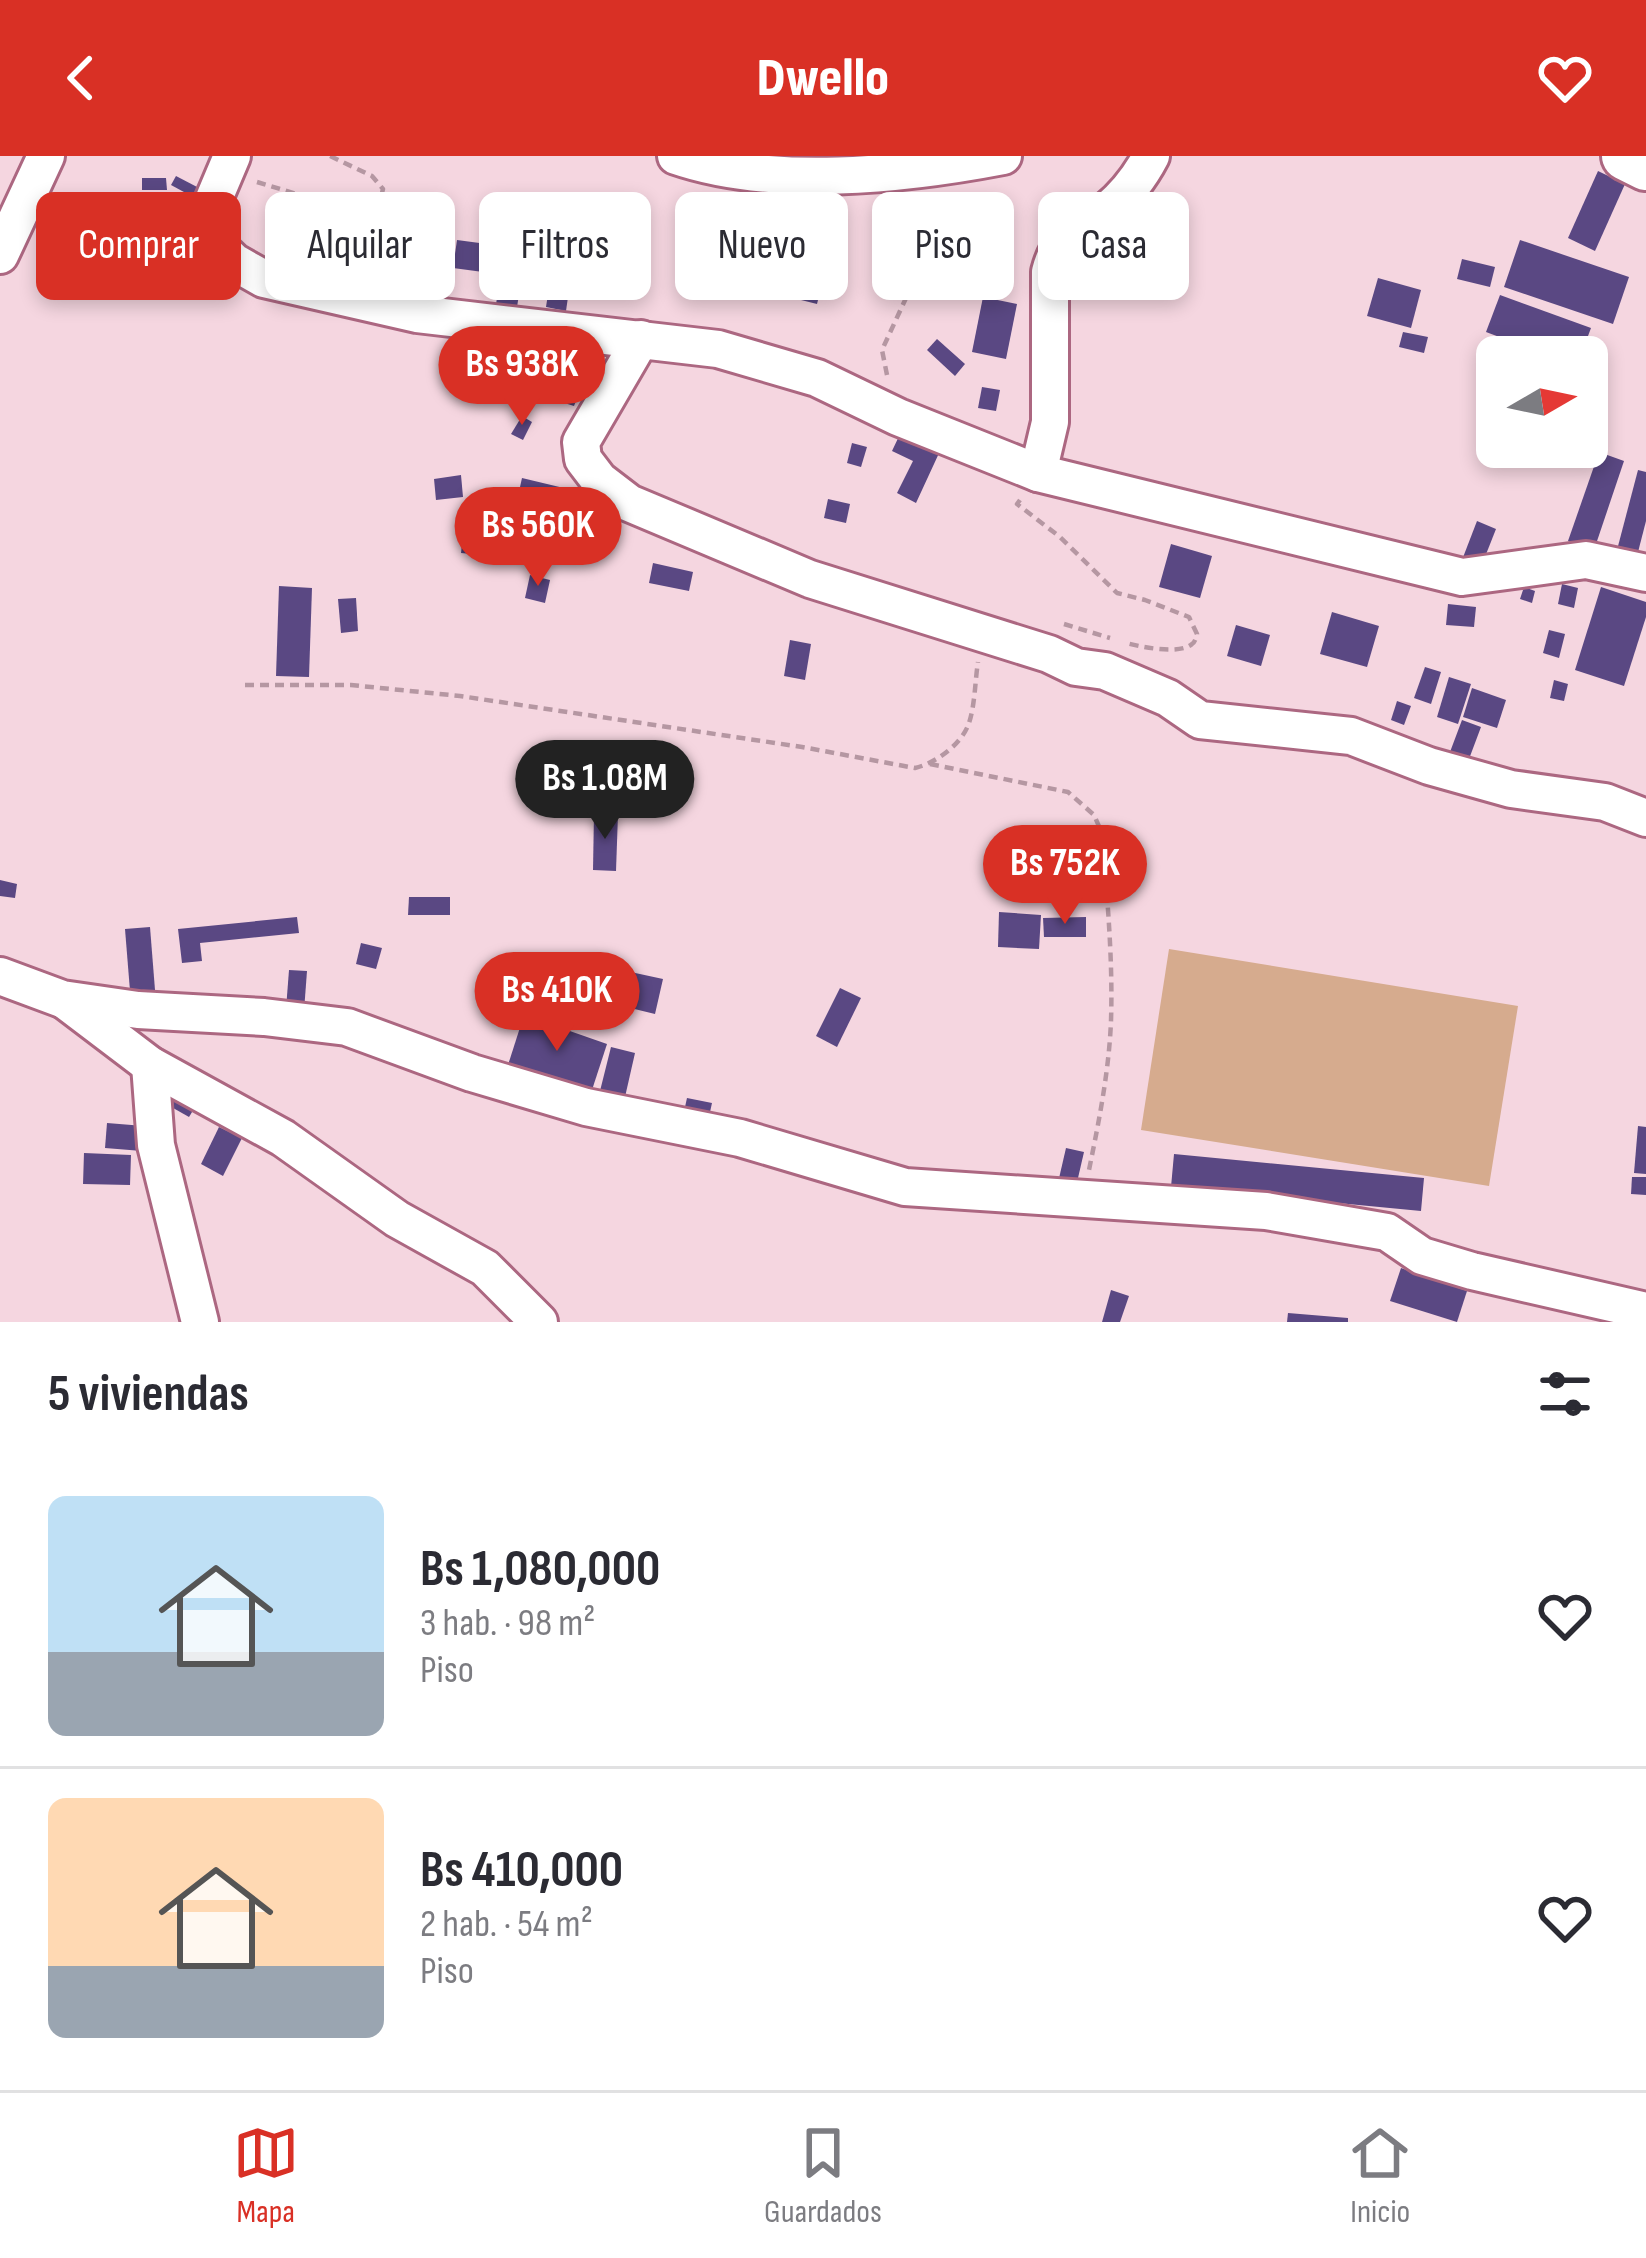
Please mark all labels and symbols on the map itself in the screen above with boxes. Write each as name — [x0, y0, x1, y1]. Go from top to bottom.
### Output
pin: Bs 938K — [411, 326, 633, 428]
north arrow — [1476, 336, 1608, 468]
pin: Bs 560K — [427, 487, 649, 589]
pin: Bs 1.08M — [481, 740, 729, 842]
pin: Bs 752K — [954, 825, 1176, 927]
pin: Bs 410K — [446, 952, 668, 1054]

